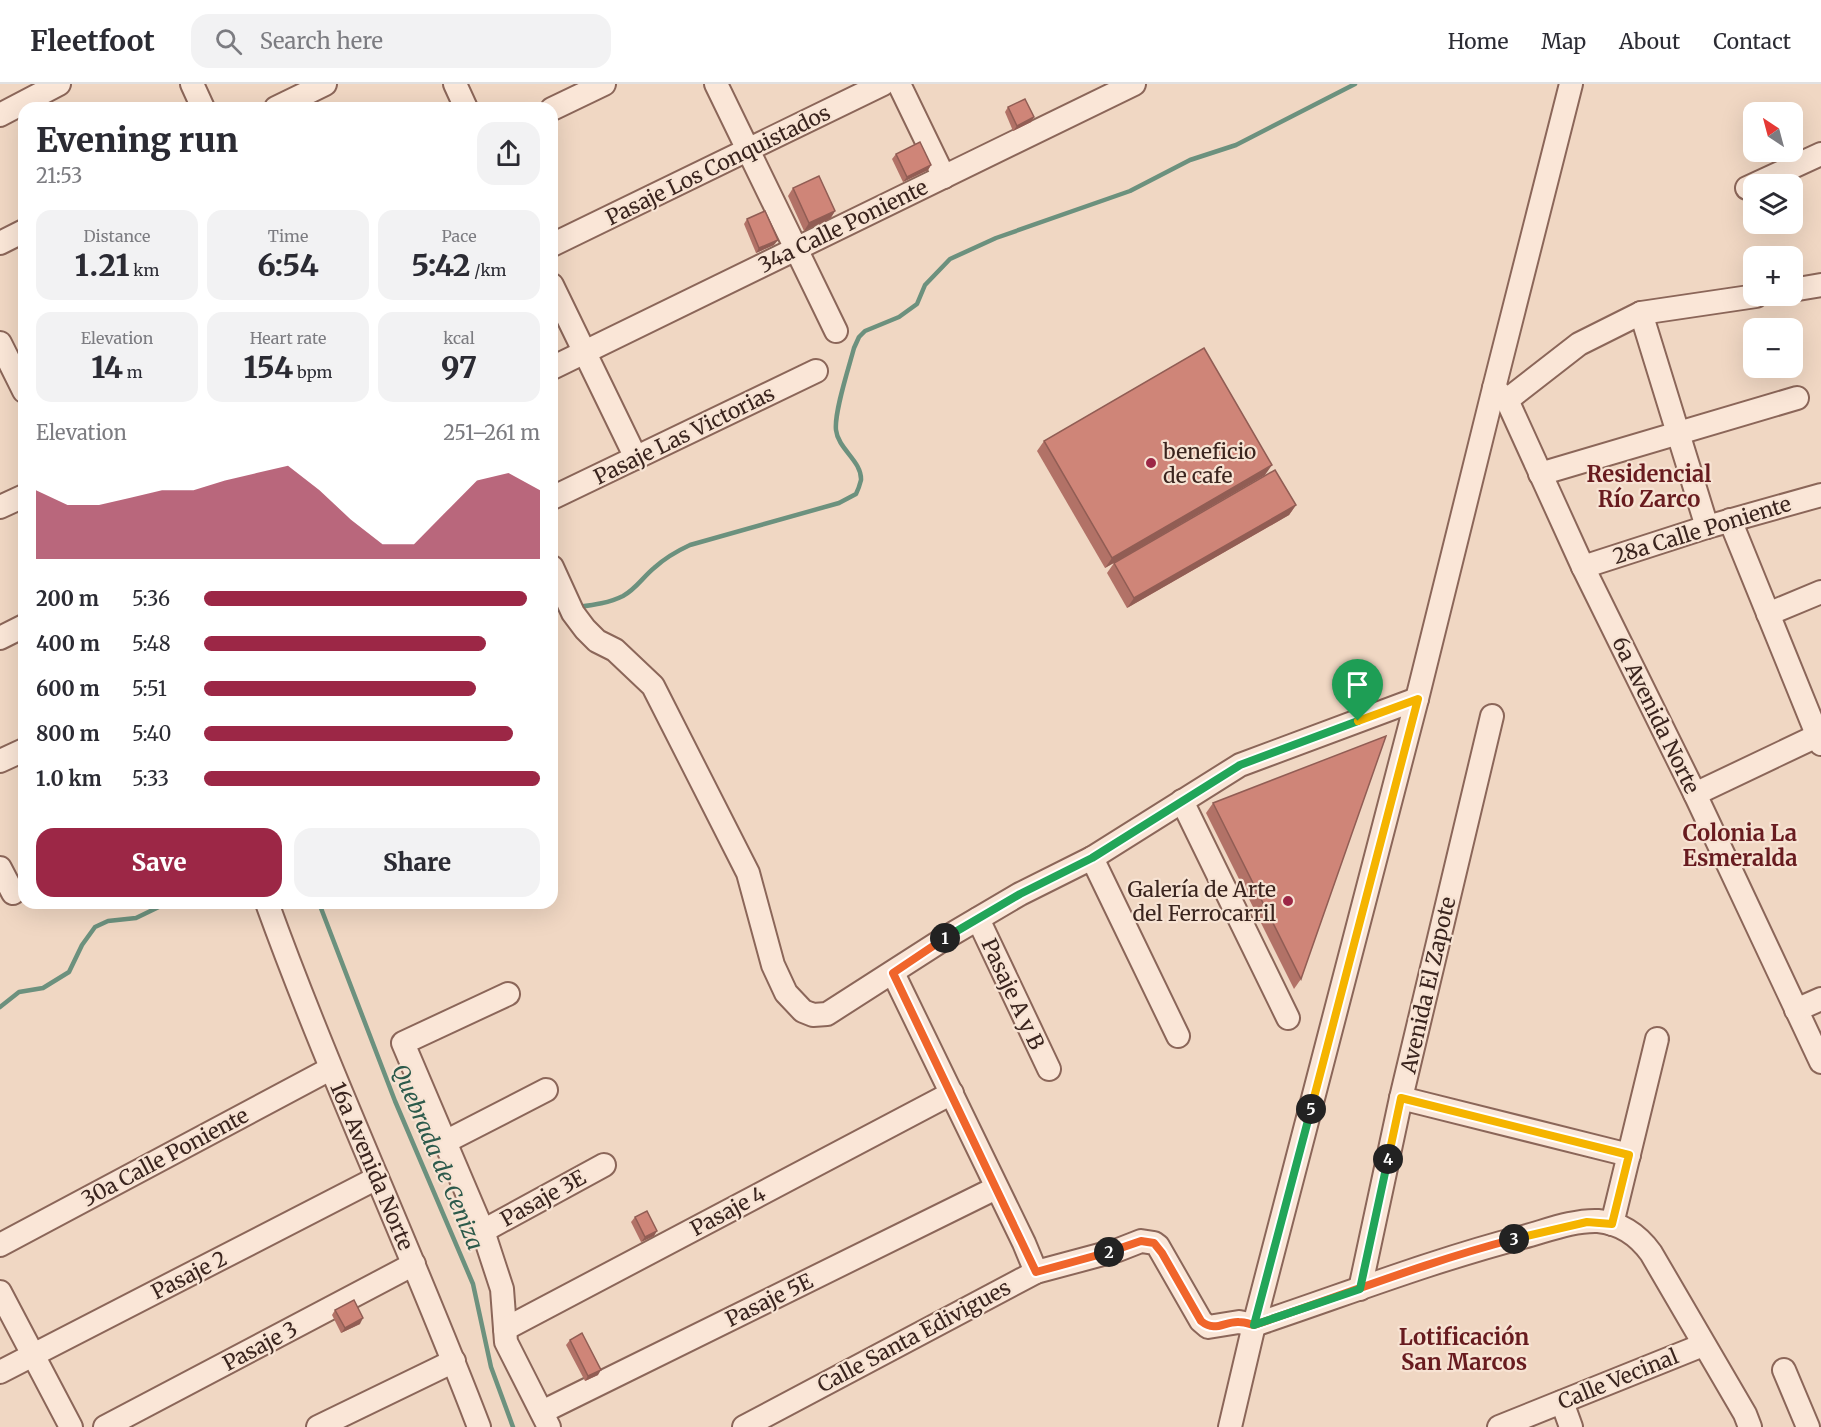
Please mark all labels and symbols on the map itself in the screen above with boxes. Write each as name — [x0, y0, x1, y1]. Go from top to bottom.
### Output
street label: Pasaje Los Conquistados — [601, 99, 835, 231]
north arrow — [1743, 102, 1803, 162]
street label: 34a Calle Poniente — [754, 173, 932, 279]
street label: Pasaje Las Victorias — [589, 379, 779, 491]
place label: beneficio de cafe — [1162, 438, 1256, 489]
marker: beneficio de cafe — [1144, 456, 1158, 470]
district label: Residencial Río Zarco — [1587, 460, 1711, 513]
street label: 28a Calle Poniente — [1610, 490, 1794, 570]
street label: 6a Avenida Norte — [1606, 632, 1706, 798]
pin — [1332, 659, 1383, 721]
district label: Colonia La Esmeralda — [1682, 819, 1798, 872]
place label: Galería de Arte del Ferrocarril — [1128, 876, 1276, 927]
marker: Galería de Arte del Ferrocarril — [1281, 894, 1295, 908]
street label: Avenida El Zapote — [1394, 894, 1461, 1077]
pin: 1 — [930, 923, 960, 953]
street label: Pasaje A y B — [975, 934, 1051, 1054]
water label: Quebrada de Ceniza — [386, 1060, 490, 1254]
street label: 16a Avenida Norte — [324, 1078, 420, 1254]
pin: 5 — [1296, 1094, 1326, 1124]
street label: 30a Calle Poniente — [77, 1102, 253, 1212]
pin: 4 — [1373, 1144, 1403, 1174]
street label: Pasaje 3E — [496, 1163, 591, 1232]
street label: Pasaje 4 — [686, 1180, 770, 1242]
pin: 3 — [1499, 1224, 1529, 1254]
pin: 2 — [1094, 1237, 1124, 1267]
street label: Pasaje 2 — [147, 1245, 231, 1305]
street label: Pasaje 5E — [721, 1267, 818, 1333]
street label: Calle Santa Edivigues — [813, 1274, 1015, 1398]
street label: Pasaje 3 — [218, 1315, 302, 1377]
district label: Lotificación San Marcos — [1399, 1323, 1529, 1376]
street label: Calle Vecinal — [1554, 1342, 1683, 1415]

